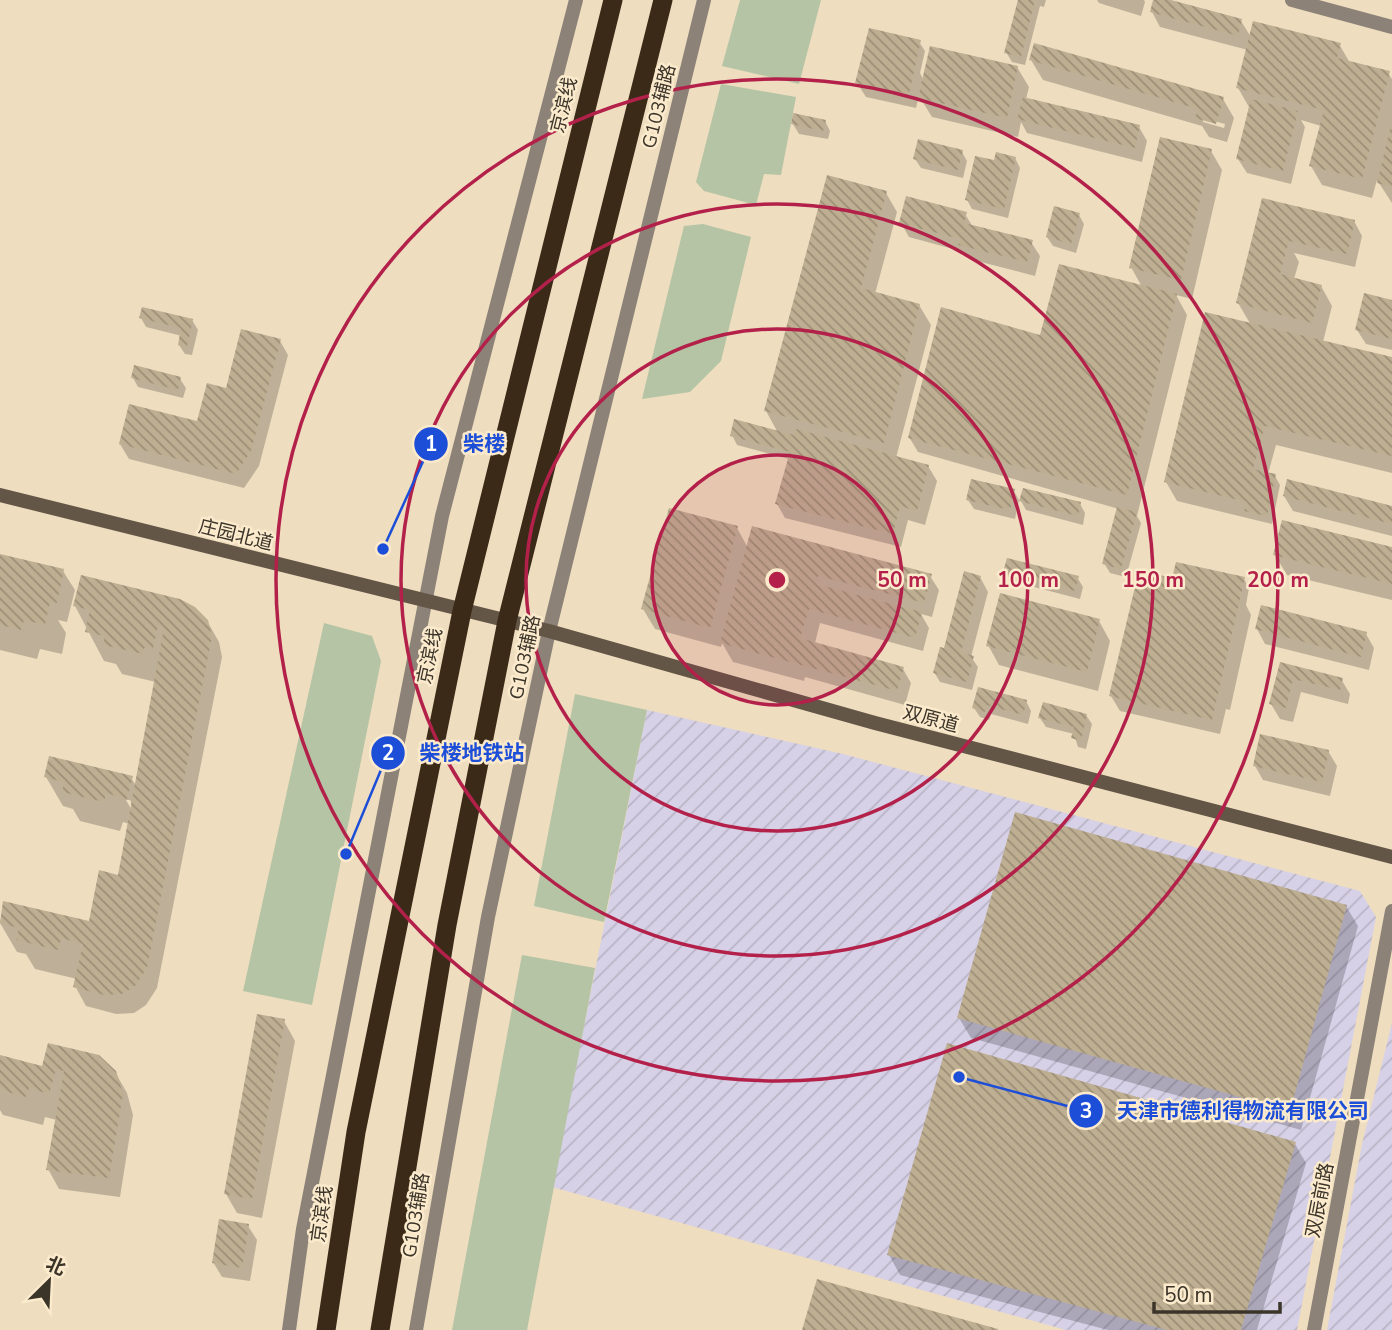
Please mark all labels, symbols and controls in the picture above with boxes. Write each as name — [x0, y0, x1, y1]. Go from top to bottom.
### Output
street label: G103辅路 — [636, 61, 682, 151]
street label: 京滨线 — [544, 74, 583, 136]
callout: 柴楼 — [414, 423, 519, 465]
text: 1 — [425, 430, 437, 458]
text: 柴楼 — [463, 430, 505, 458]
street label: 庄园北道 — [196, 513, 276, 557]
text: 50 m — [877, 566, 927, 594]
text: 100 m — [997, 566, 1059, 594]
text: 150 m — [1122, 566, 1184, 594]
text: 200 m — [1247, 566, 1309, 594]
centre of rings — [765, 568, 789, 592]
street label: G103辅路 — [503, 612, 547, 702]
street label: 京滨线 — [411, 626, 449, 687]
street label: 双原道 — [900, 699, 962, 739]
callout: 柴楼地铁站 — [370, 732, 538, 774]
text: 2 — [382, 739, 394, 767]
text: 柴楼地铁站 — [420, 739, 525, 767]
callout: 天津市德利得物流有限公司 — [1068, 1090, 1383, 1132]
text: 3 — [1080, 1097, 1092, 1125]
text: 天津市德利得物流有限公司 — [1117, 1097, 1369, 1125]
street label: 双辰前路 — [1300, 1160, 1340, 1240]
street label: G103辅路 — [396, 1171, 436, 1260]
street label: 京滨线 — [305, 1184, 339, 1244]
north arrow — [14, 1246, 84, 1316]
text: 北 — [42, 1251, 69, 1282]
scale bar — [1154, 1270, 1280, 1314]
text: 50 m — [1164, 1281, 1213, 1309]

